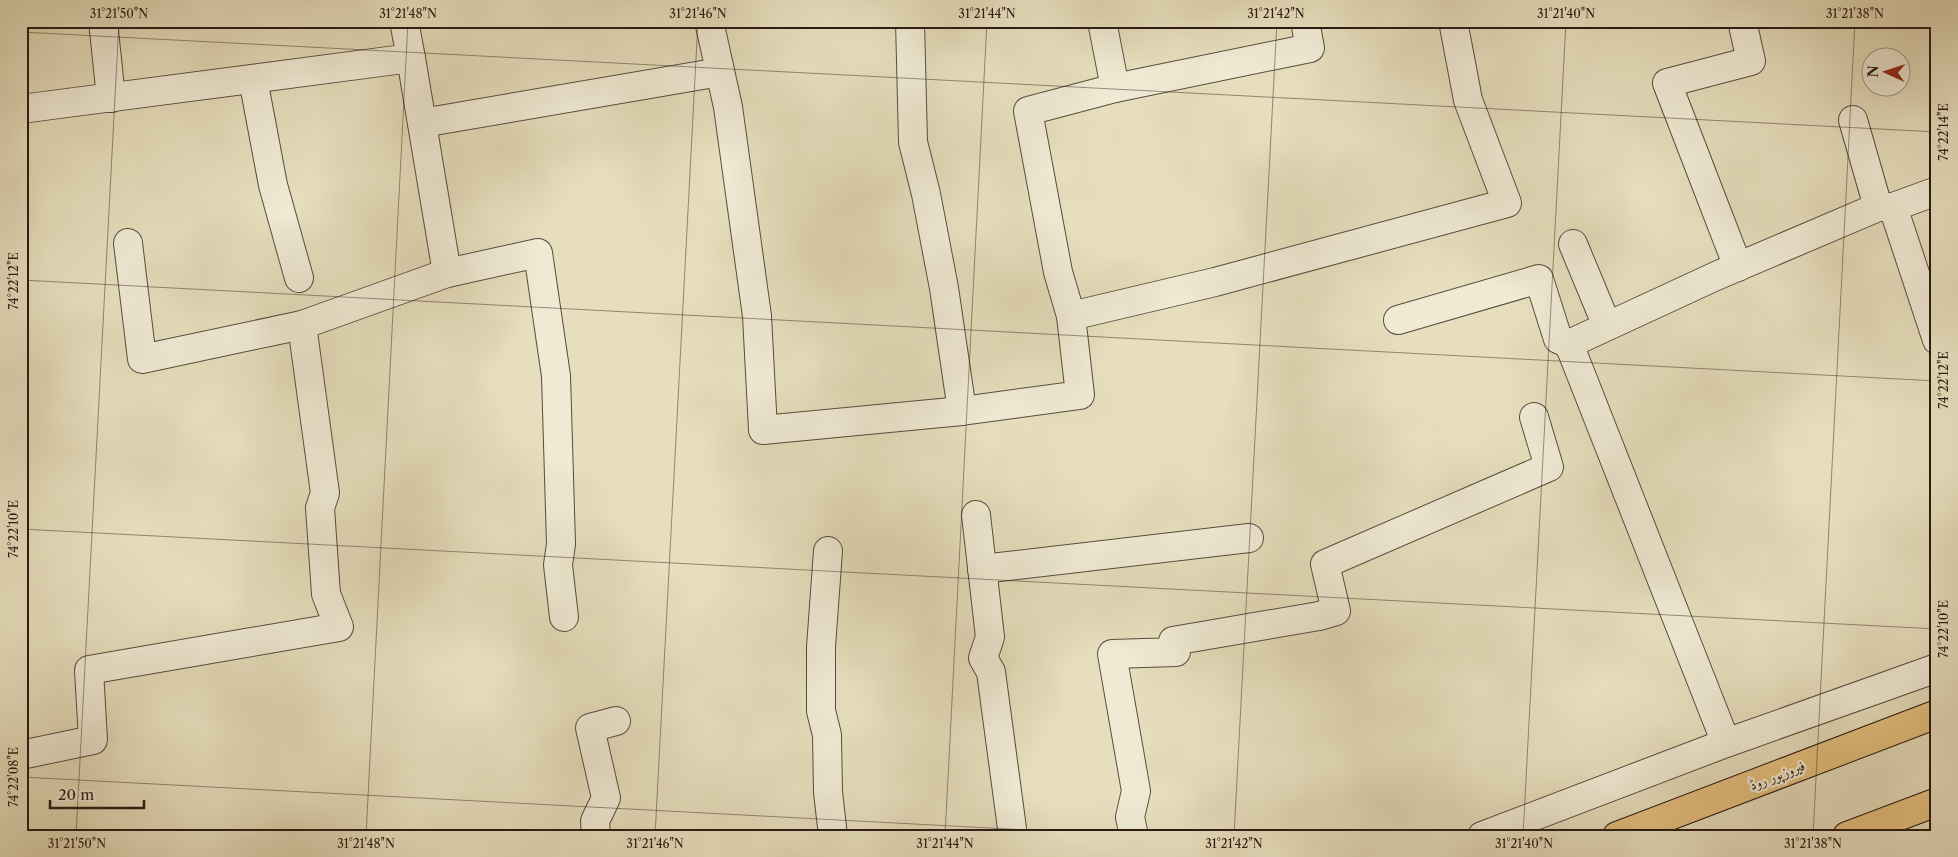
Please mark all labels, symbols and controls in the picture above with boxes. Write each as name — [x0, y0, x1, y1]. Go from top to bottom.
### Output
text: 31°21'50"N — [90, 6, 148, 21]
text: 31°21'48"N — [379, 6, 437, 21]
text: 31°21'46"N — [669, 6, 727, 21]
text: 31°21'44"N — [958, 6, 1016, 21]
text: 31°21'42"N — [1247, 6, 1305, 21]
text: 31°21'40"N — [1537, 6, 1595, 21]
text: 31°21'38"N — [1826, 6, 1884, 21]
north arrow — [1860, 48, 1910, 98]
text: N — [1864, 65, 1882, 78]
text: 74°22'14"E — [1936, 103, 1951, 161]
text: 74°22'12"E — [6, 252, 21, 310]
text: 74°22'12"E — [1936, 351, 1951, 409]
text: 74°22'10"E — [6, 500, 21, 558]
text: 74°22'10"E — [1936, 600, 1951, 658]
text: 74°22'08"E — [6, 747, 21, 807]
street label: فیروزپور روڈ — [1746, 756, 1808, 796]
scale bar — [50, 777, 144, 809]
text: 20 m — [58, 785, 94, 804]
text: 31°21'50"N — [48, 836, 106, 851]
text: 31°21'48"N — [337, 836, 395, 851]
text: 31°21'46"N — [626, 836, 684, 851]
text: 31°21'44"N — [916, 836, 974, 851]
text: 31°21'42"N — [1205, 836, 1263, 851]
text: 31°21'40"N — [1495, 836, 1553, 851]
text: 31°21'38"N — [1784, 836, 1842, 851]

